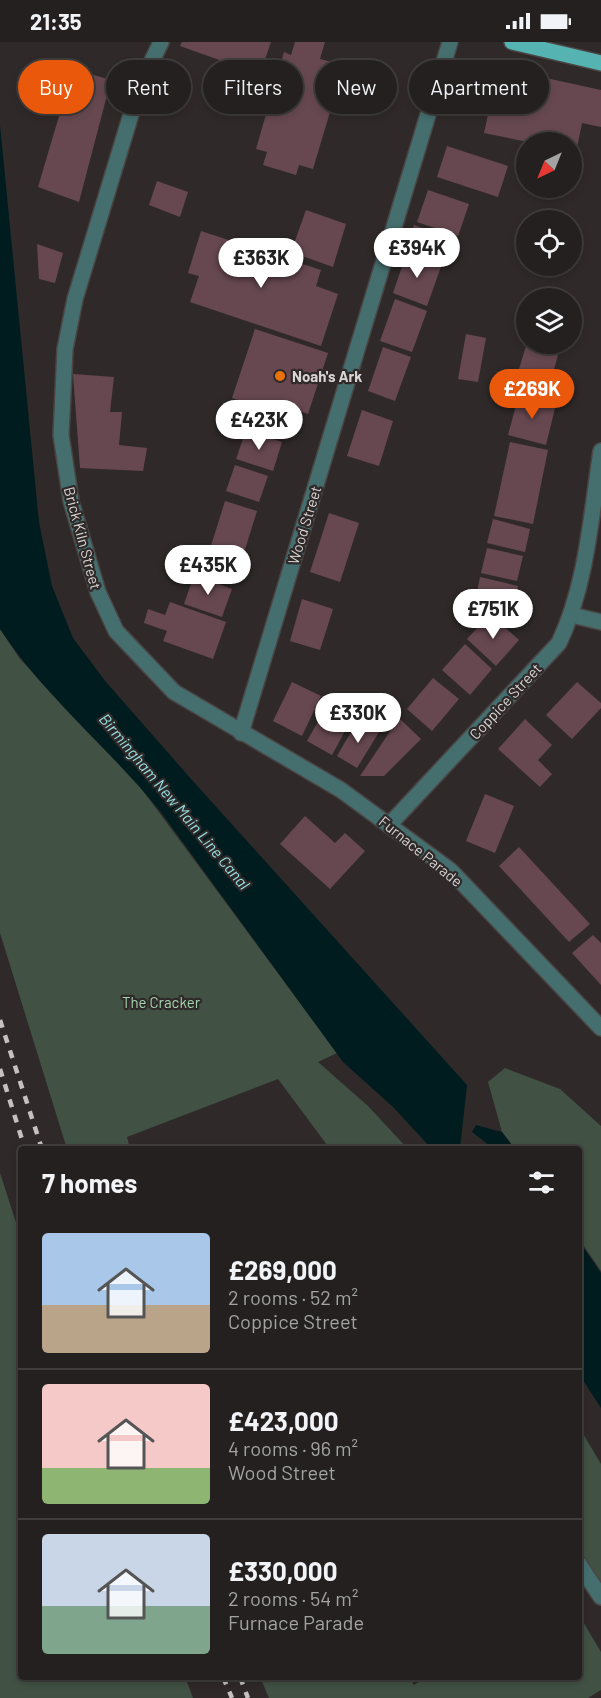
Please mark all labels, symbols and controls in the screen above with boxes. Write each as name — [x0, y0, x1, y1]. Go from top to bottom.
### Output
text: 21:35 — [30, 8, 82, 34]
chip: Buy — [18, 60, 94, 114]
chip: Rent — [106, 60, 191, 114]
chip: Filters — [203, 60, 303, 114]
chip: New — [315, 60, 397, 114]
chip: Apartment — [409, 60, 549, 114]
north arrow — [516, 132, 582, 198]
map controls — [516, 132, 582, 354]
button: locate — [516, 210, 582, 276]
pin: £394K — [375, 228, 459, 279]
text: £394K — [388, 235, 446, 259]
pin: £363K — [219, 238, 303, 289]
text: £363K — [232, 245, 290, 269]
button: layers — [516, 288, 582, 354]
place label: Noah's Ark — [292, 367, 362, 385]
marker: Noah's Ark — [273, 369, 287, 383]
pin: £269K — [490, 369, 574, 420]
text: £269K — [503, 376, 561, 400]
pin: £423K — [217, 400, 301, 451]
text: £423K — [230, 407, 288, 431]
street label: Wood Street — [284, 484, 324, 566]
street label: Brick Kiln Street — [61, 485, 105, 591]
pin: £435K — [166, 545, 250, 596]
text: £435K — [179, 552, 237, 576]
pin: £751K — [451, 589, 535, 640]
text: £751K — [467, 596, 519, 620]
street label: Coppice Street — [465, 659, 545, 743]
pin: £330K — [316, 693, 400, 744]
text: £330K — [329, 700, 387, 724]
water label: Birmingham New Main Line Canal — [96, 709, 255, 893]
street label: Furnace Parade — [376, 812, 466, 890]
park label: The Cracker — [122, 993, 201, 1011]
icon: filters — [525, 1166, 558, 1199]
text: 7 homes — [42, 1167, 137, 1198]
text: £269,000 — [228, 1254, 337, 1285]
icon: home — [90, 1257, 162, 1329]
text: 2 rooms · 52 m² — [228, 1285, 358, 1309]
text: Coppice Street — [228, 1309, 358, 1333]
text: £423,000 — [228, 1405, 339, 1436]
icon: home — [90, 1408, 162, 1480]
text: 4 rooms · 96 m² — [228, 1436, 358, 1460]
text: Wood Street — [228, 1460, 336, 1484]
text: £330,000 — [228, 1555, 338, 1586]
icon: home — [90, 1558, 162, 1630]
text: 2 rooms · 54 m² — [228, 1586, 358, 1610]
text: Furnace Parade — [228, 1610, 364, 1634]

